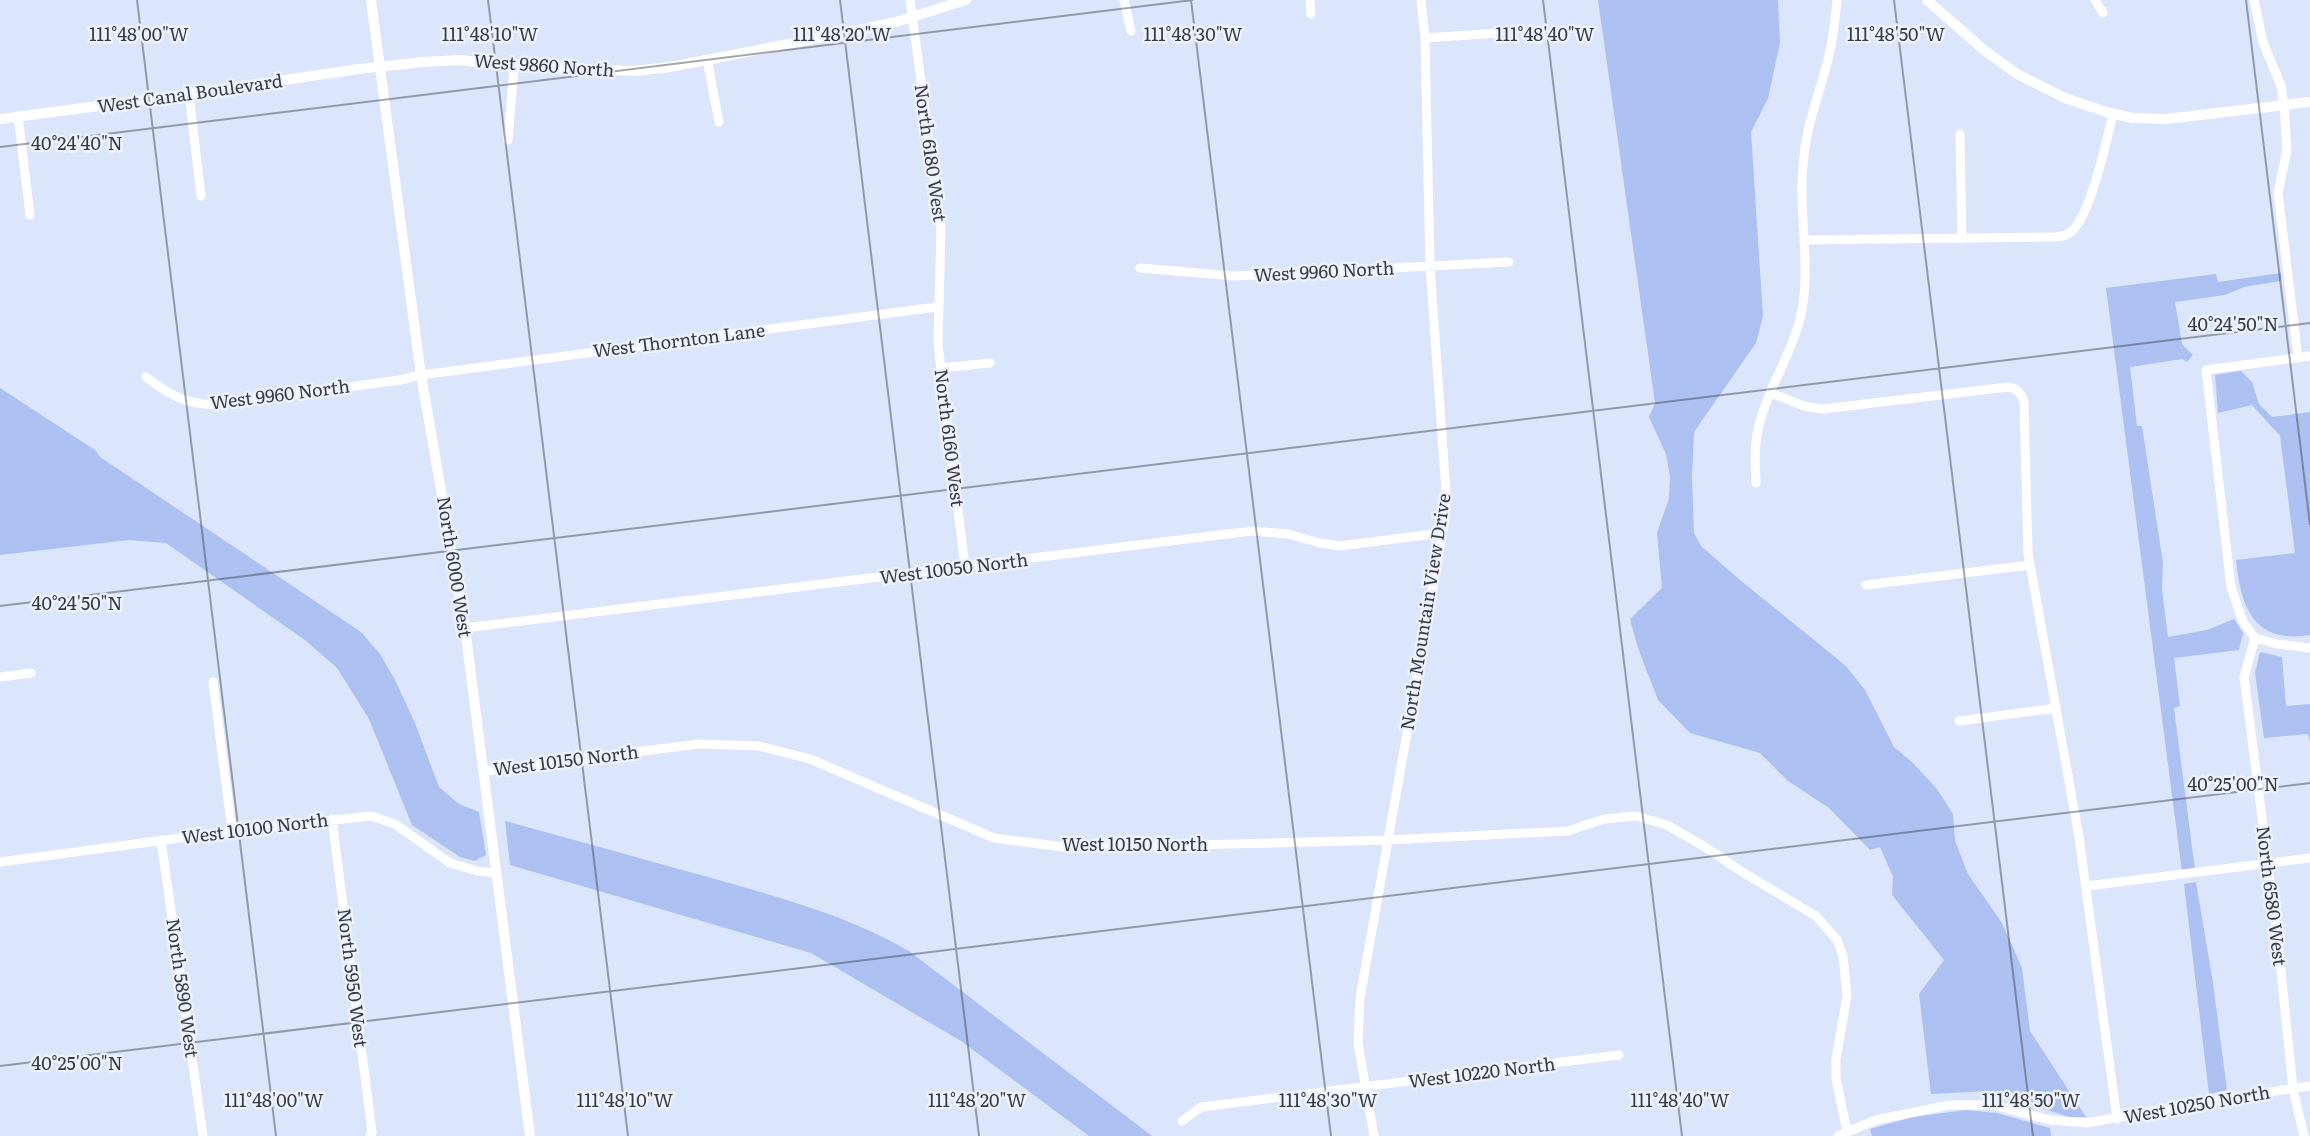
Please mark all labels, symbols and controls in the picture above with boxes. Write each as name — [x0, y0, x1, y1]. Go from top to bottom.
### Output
text: 111°48'00"W — [89, 20, 189, 47]
text: 111°48'10"W — [442, 20, 538, 47]
text: 111°48'20"W — [793, 20, 891, 47]
text: 111°48'30"W — [1144, 20, 1243, 47]
text: 111°48'40"W — [1496, 20, 1595, 47]
text: 111°48'50"W — [1847, 20, 1945, 47]
street label: West 9860 North — [473, 46, 616, 83]
street label: West Canal Boulevard — [95, 66, 284, 119]
street label: North 6180 West — [908, 82, 955, 224]
text: 40°24'40"N — [31, 129, 123, 156]
street label: West 9960 North — [1253, 253, 1395, 288]
text: 40°24'50"N — [2187, 310, 2279, 337]
street label: West Thornton Lane — [591, 316, 767, 363]
street label: North 6160 West — [929, 367, 972, 509]
street label: West 9960 North — [208, 372, 351, 415]
street label: North Mountain View Drive — [1392, 491, 1457, 732]
street label: North 6000 West — [431, 494, 480, 640]
street label: West 10050 North — [878, 545, 1030, 590]
text: 40°24'50"N — [31, 589, 123, 616]
street label: West 10150 North — [492, 737, 640, 782]
text: 40°25'00"N — [2187, 770, 2279, 797]
street label: West 10100 North — [180, 805, 330, 850]
street label: North 6580 West — [2251, 824, 2295, 968]
street label: West 10150 North — [1062, 830, 1208, 857]
street label: North 5950 West — [332, 907, 375, 1050]
street label: North 5890 West — [160, 916, 207, 1060]
text: 40°25'00"N — [31, 1049, 123, 1076]
street label: West 10220 North — [1407, 1049, 1557, 1094]
street label: West 10250 North — [2122, 1077, 2272, 1130]
text: 111°48'00"W — [224, 1086, 324, 1113]
text: 111°48'10"W — [577, 1086, 673, 1113]
text: 111°48'20"W — [928, 1086, 1026, 1113]
text: 111°48'30"W — [1279, 1086, 1378, 1113]
text: 111°48'40"W — [1631, 1086, 1730, 1113]
text: 111°48'50"W — [1982, 1086, 2080, 1113]

